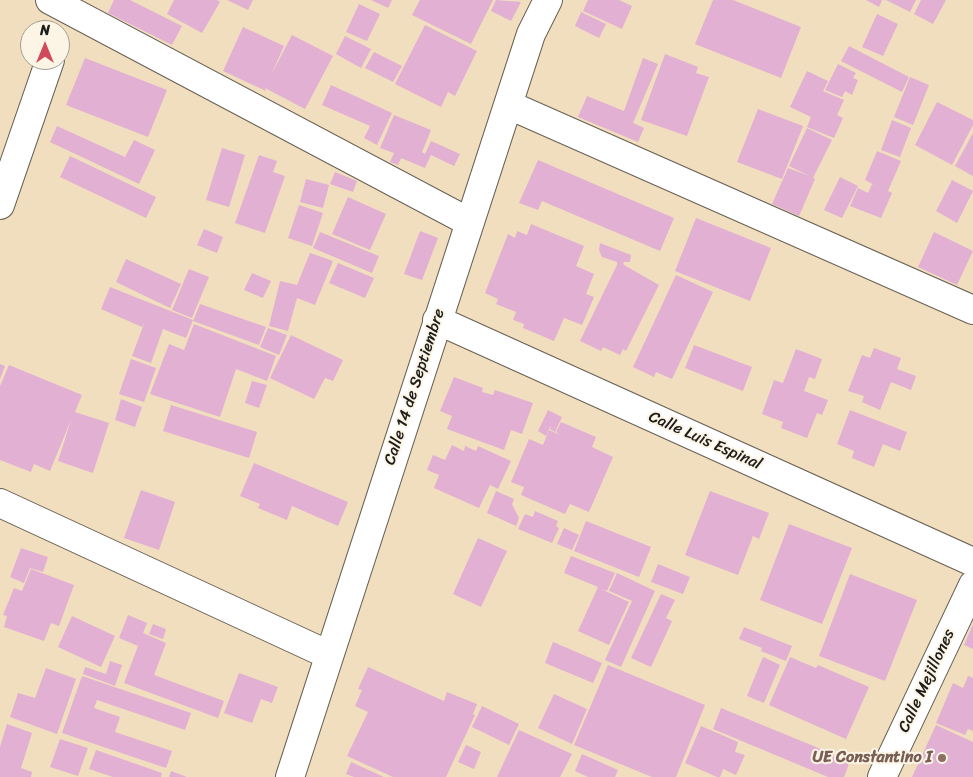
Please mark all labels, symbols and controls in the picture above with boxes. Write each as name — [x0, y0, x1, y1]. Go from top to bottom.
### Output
text: N — [40, 18, 50, 43]
north arrow — [20, 20, 70, 70]
street label: Calle 14 de Septiembre — [381, 306, 449, 468]
street label: Calle Luis Espinal — [645, 407, 765, 475]
street label: Calle Mejillones — [895, 626, 959, 736]
place label: UE Constantino I — [812, 748, 932, 768]
marker: UE Constantino I — [936, 752, 948, 764]

